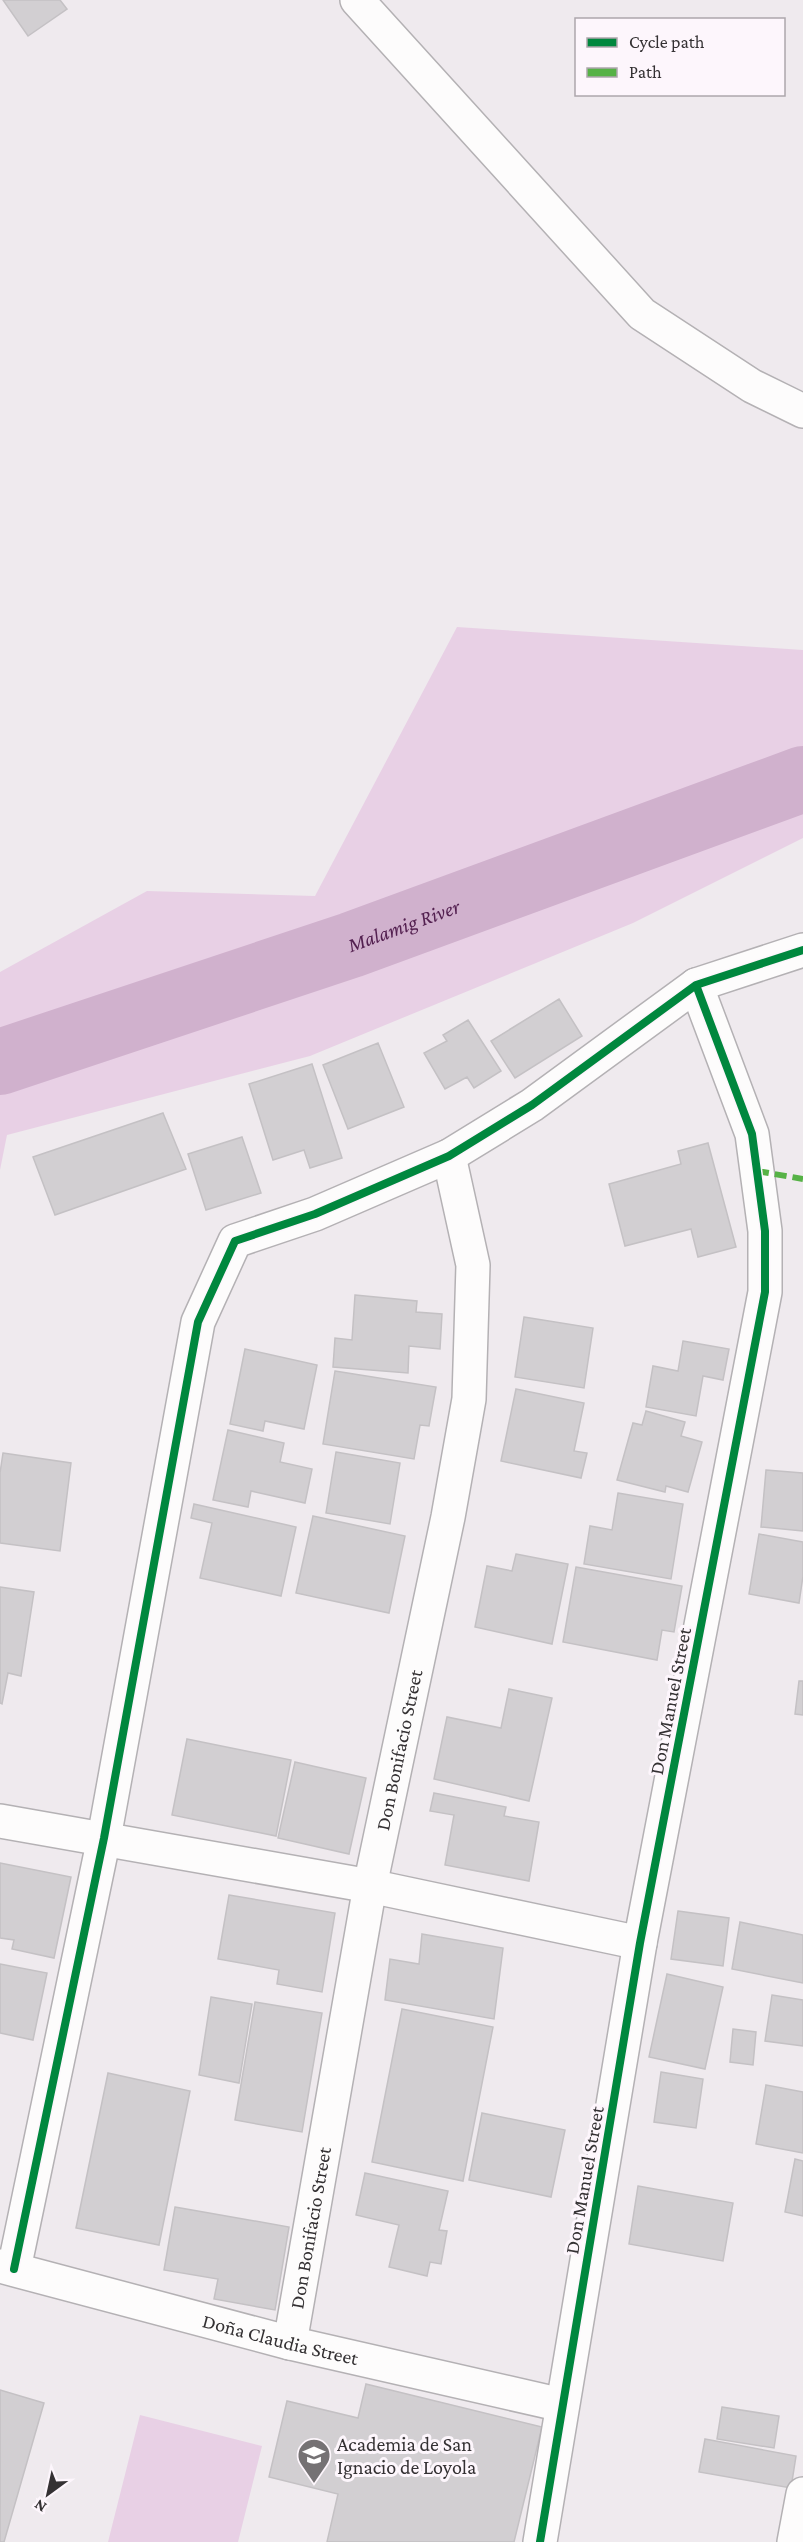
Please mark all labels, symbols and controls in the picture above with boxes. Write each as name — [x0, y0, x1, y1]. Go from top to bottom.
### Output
legend — [575, 18, 785, 96]
text: Cycle path — [629, 32, 705, 52]
text: Path — [629, 62, 662, 82]
water label: Malamig River — [343, 894, 464, 958]
street label: Don Manuel Street — [645, 1625, 695, 1777]
street label: Don Bonifacio Street — [371, 1667, 427, 1832]
street label: Don Manuel Street — [560, 2104, 608, 2256]
street label: Don Bonifacio Street — [285, 2145, 335, 2310]
street label: Doña Claudia Street — [200, 2309, 361, 2369]
place label: Academia de San Ignacio de Loyola — [337, 2433, 476, 2479]
school or university icon: Academia de San Ignacio de Loyola — [296, 2437, 332, 2484]
north arrow — [18, 2464, 78, 2524]
text: N — [31, 2496, 49, 2516]

